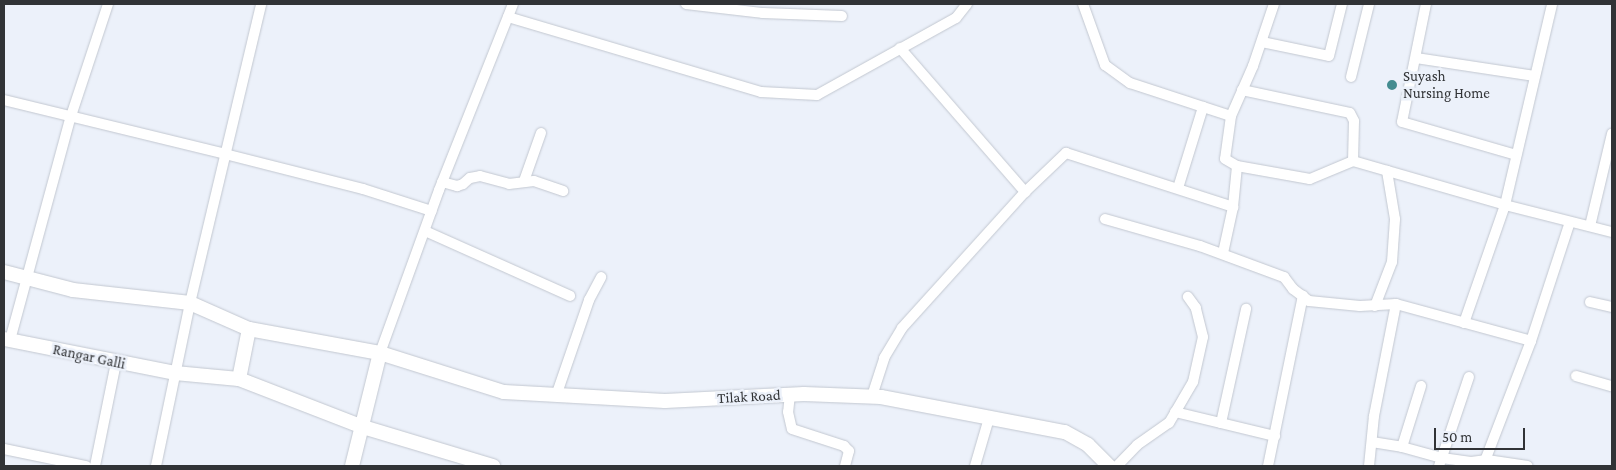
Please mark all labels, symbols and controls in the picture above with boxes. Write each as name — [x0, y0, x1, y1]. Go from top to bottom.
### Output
place label: Suyash Nursing Home — [1403, 67, 1490, 102]
marker: Suyash Nursing Home — [1385, 78, 1399, 92]
street label: Rangar Galli — [51, 341, 127, 373]
street label: Tilak Road — [717, 386, 781, 408]
scale bar — [1436, 418, 1527, 450]
text: 50 m — [1442, 429, 1472, 445]

